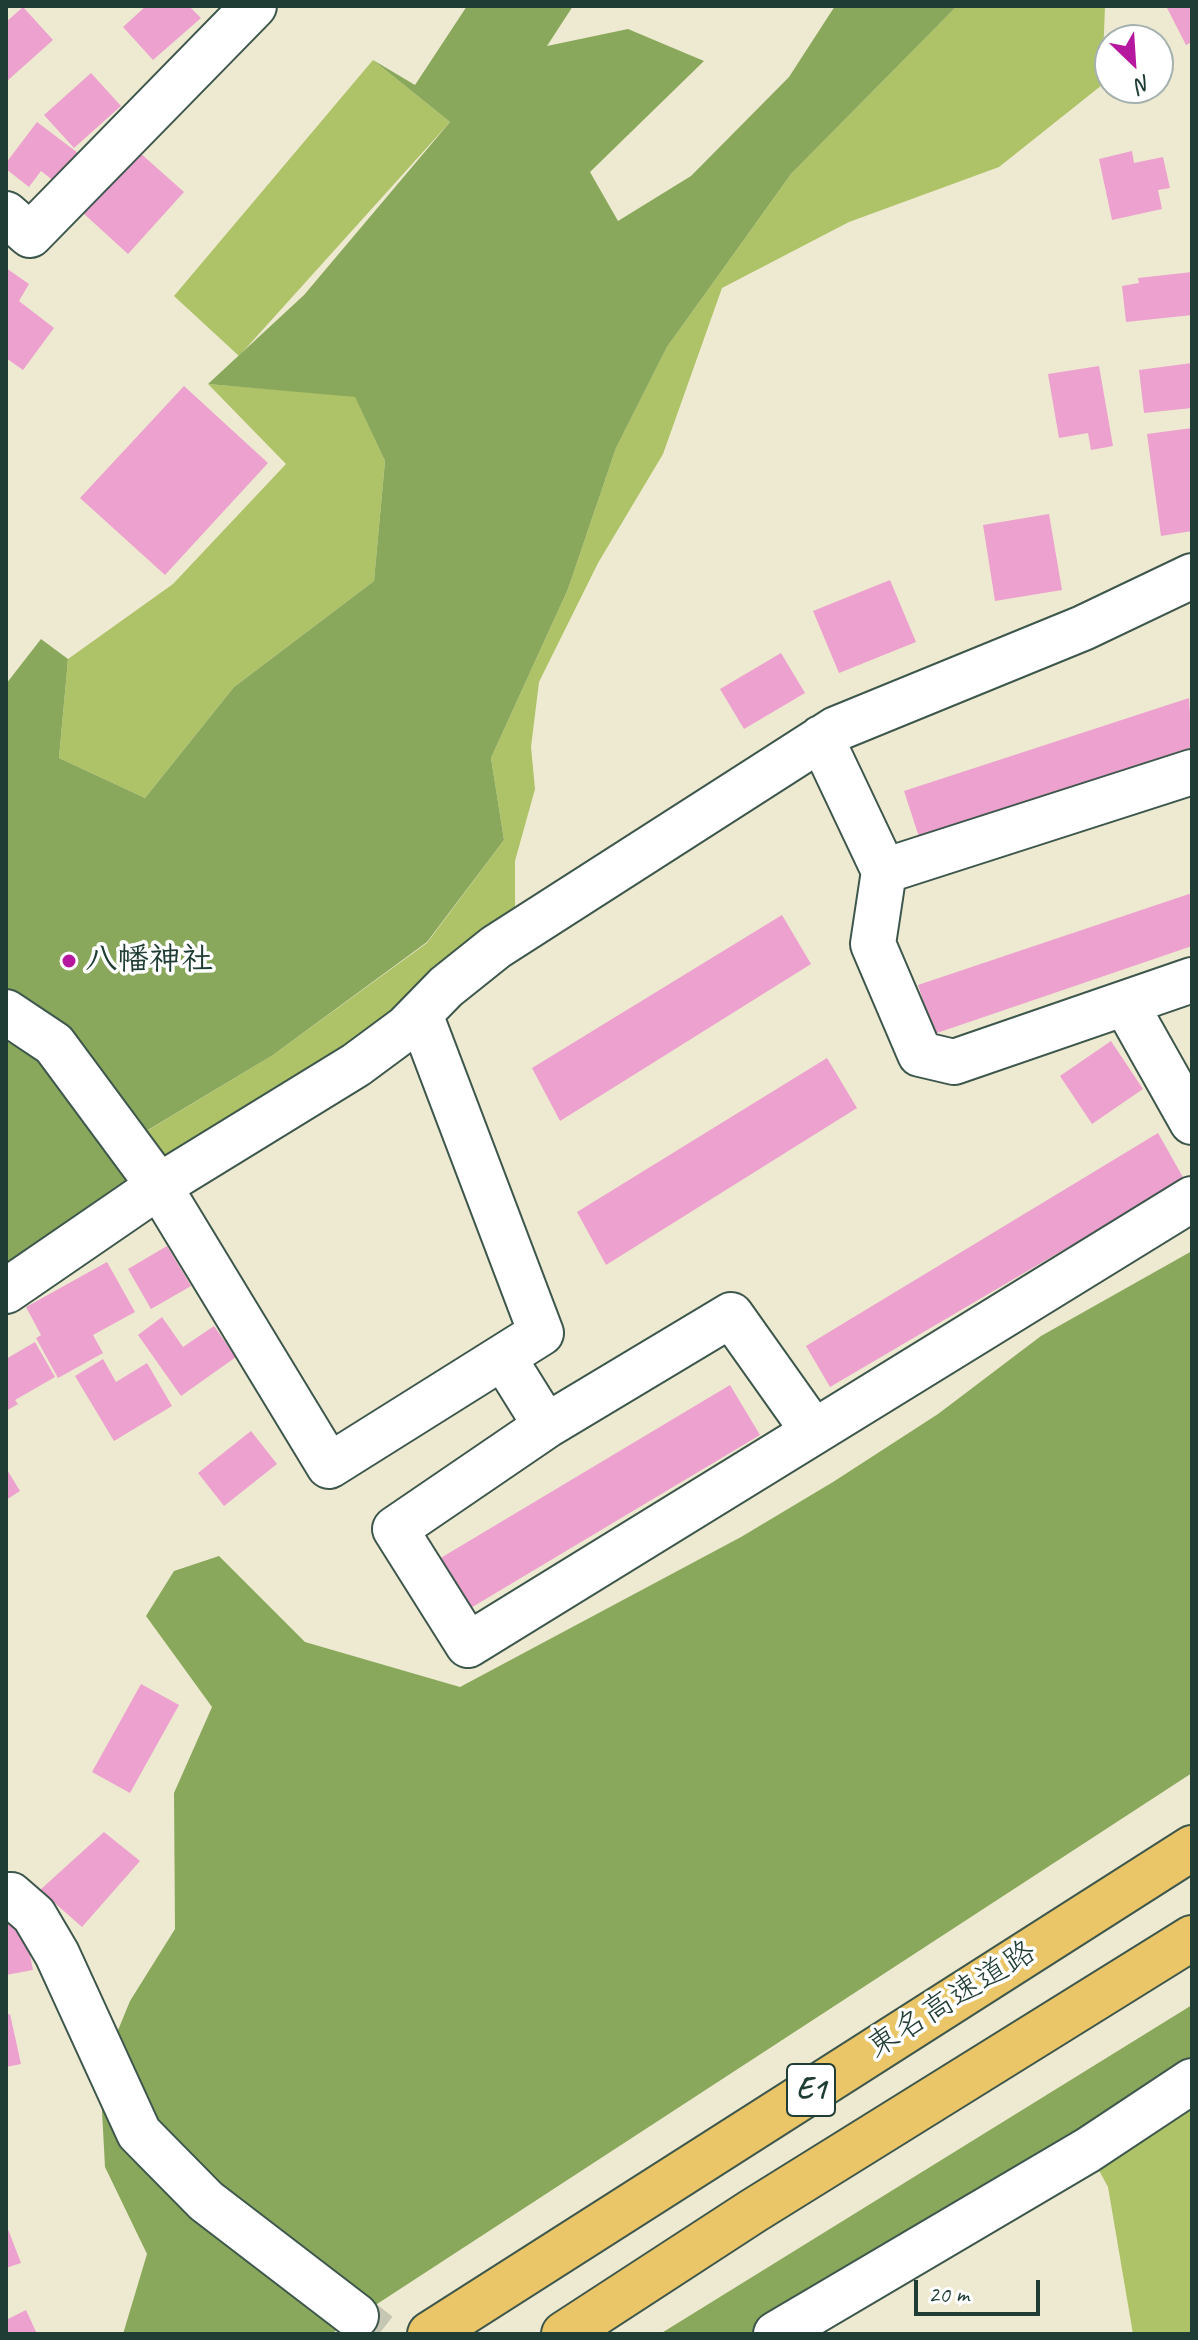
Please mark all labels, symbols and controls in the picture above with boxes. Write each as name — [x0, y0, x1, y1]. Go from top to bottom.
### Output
north arrow — [1094, 24, 1174, 104]
text: N — [1131, 68, 1155, 100]
place label: 八幡神社 — [85, 942, 213, 980]
marker: 八幡神社 — [60, 952, 78, 970]
street label: 東名高速道路 — [860, 1933, 1044, 2067]
road number: E1 — [787, 2064, 835, 2116]
scale bar — [918, 2264, 1044, 2314]
text: 20 m — [928, 2279, 969, 2309]

